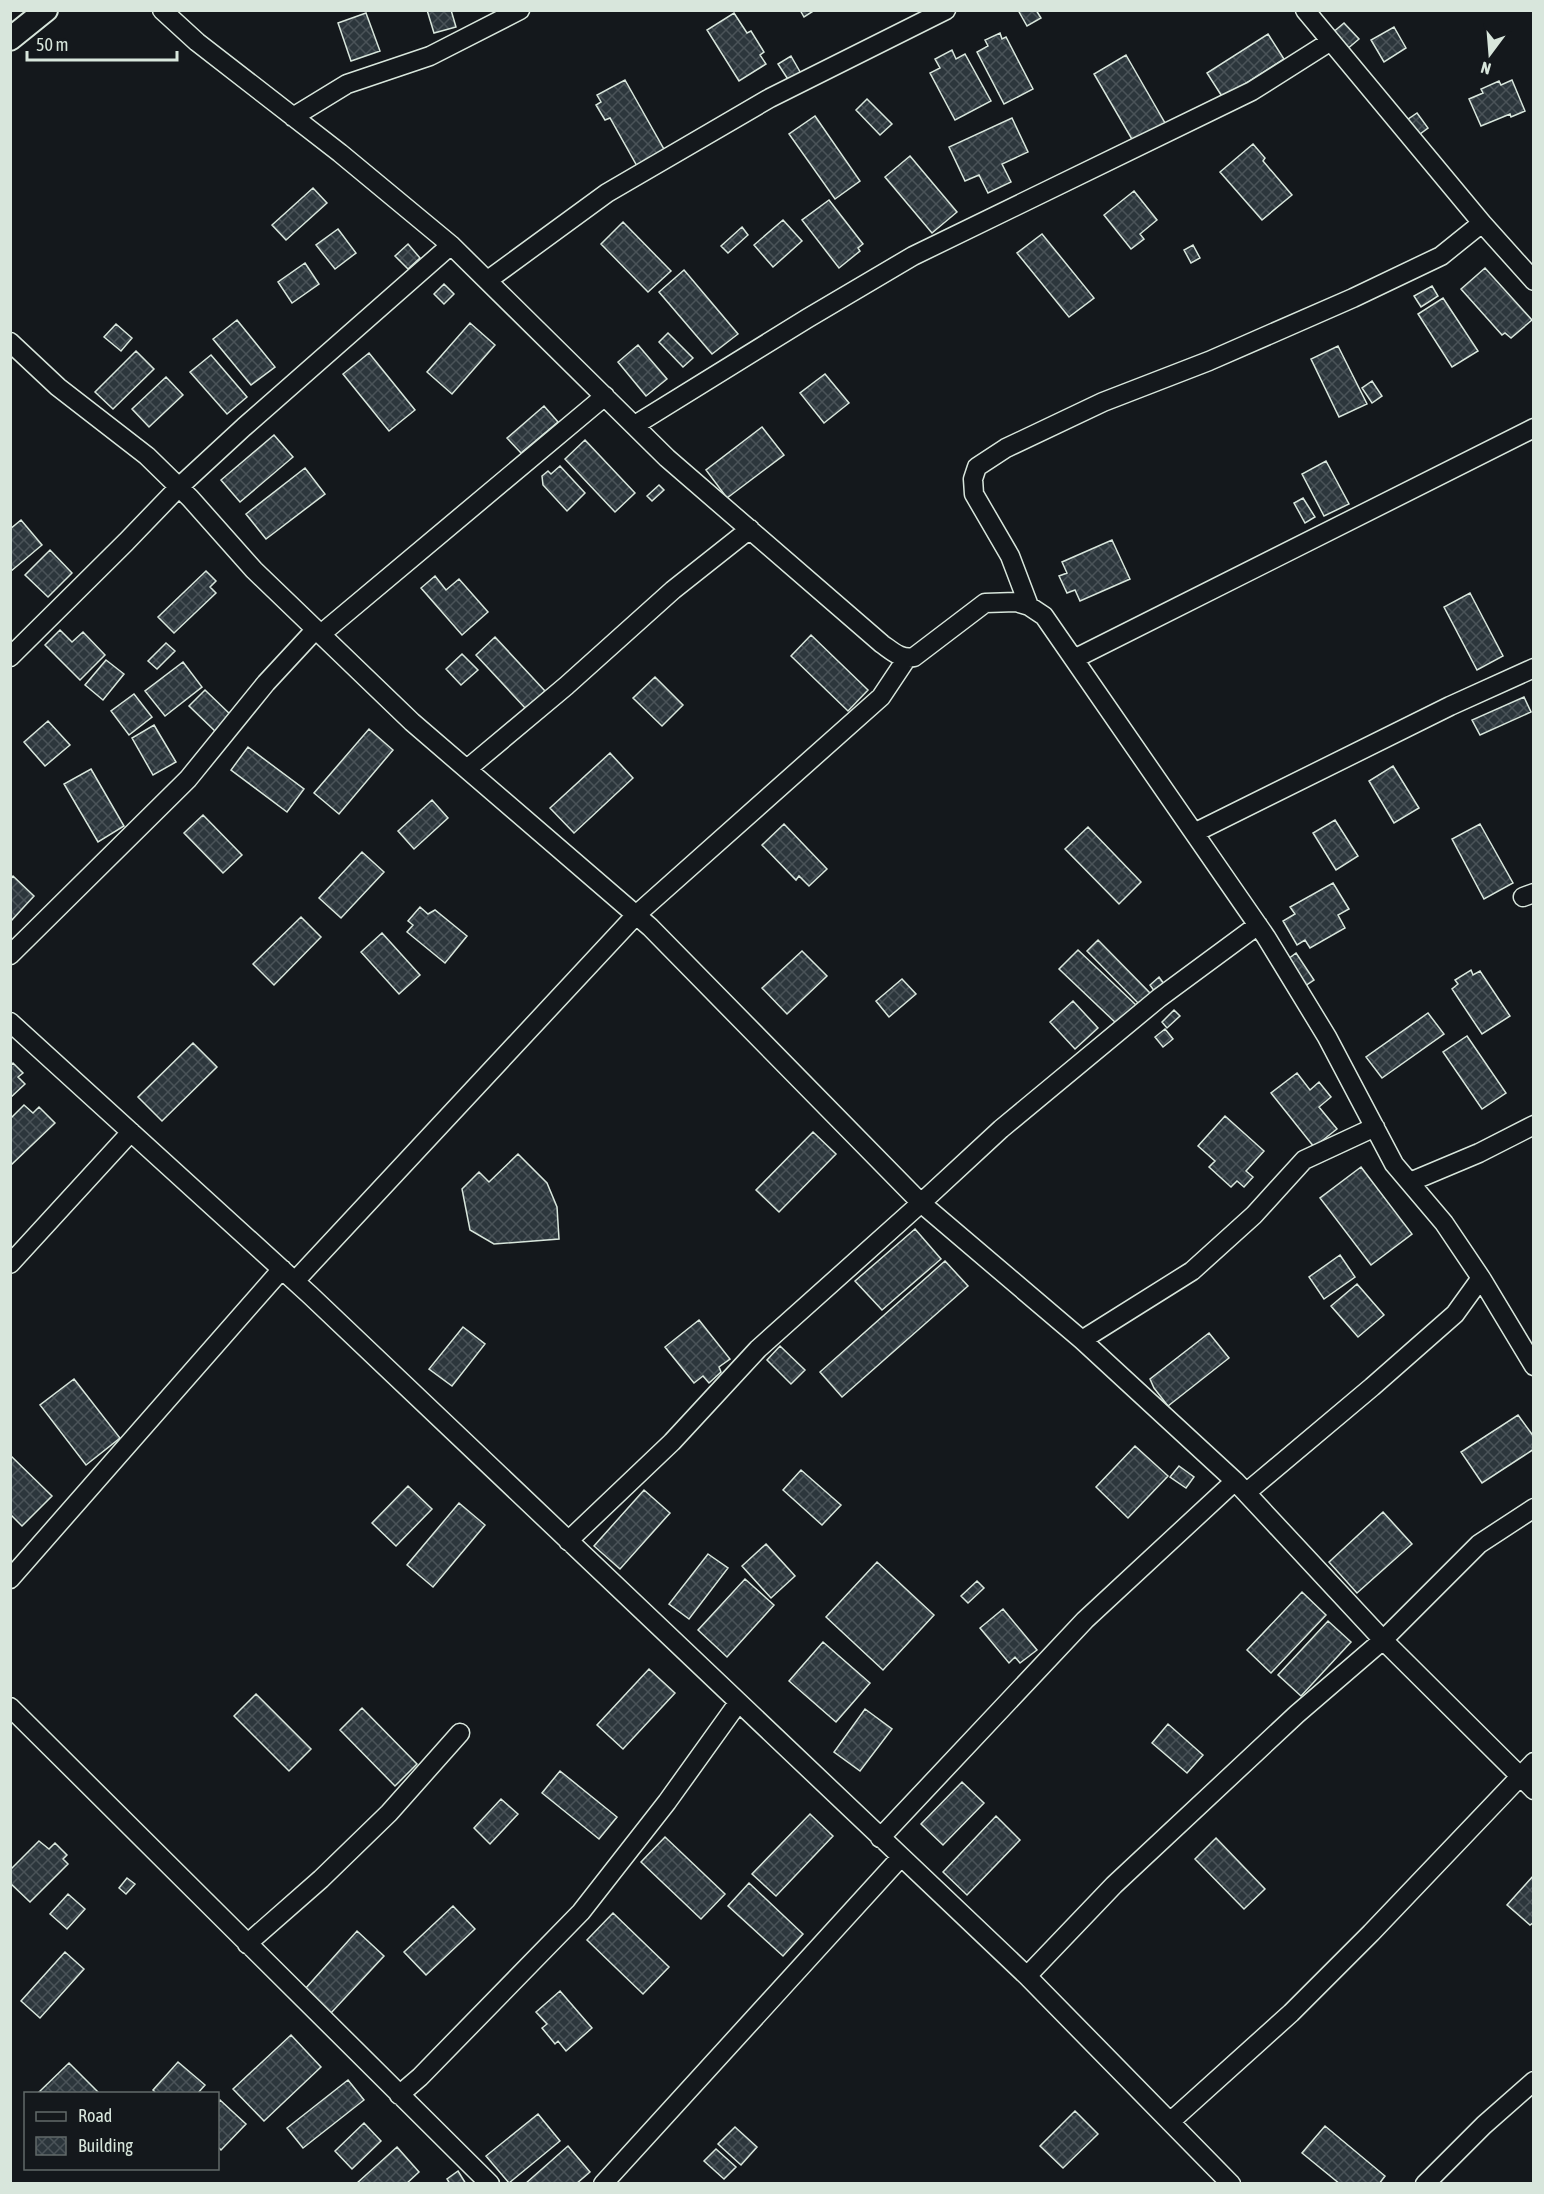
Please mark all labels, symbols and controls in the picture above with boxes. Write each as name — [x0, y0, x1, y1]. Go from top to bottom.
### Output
scale bar — [27, 24, 177, 62]
north arrow — [1460, 24, 1520, 84]
text: 50 m — [36, 34, 68, 55]
text: N — [1479, 58, 1493, 78]
legend — [24, 2092, 219, 2170]
text: Road — [78, 2105, 112, 2126]
text: Building — [78, 2135, 133, 2156]

